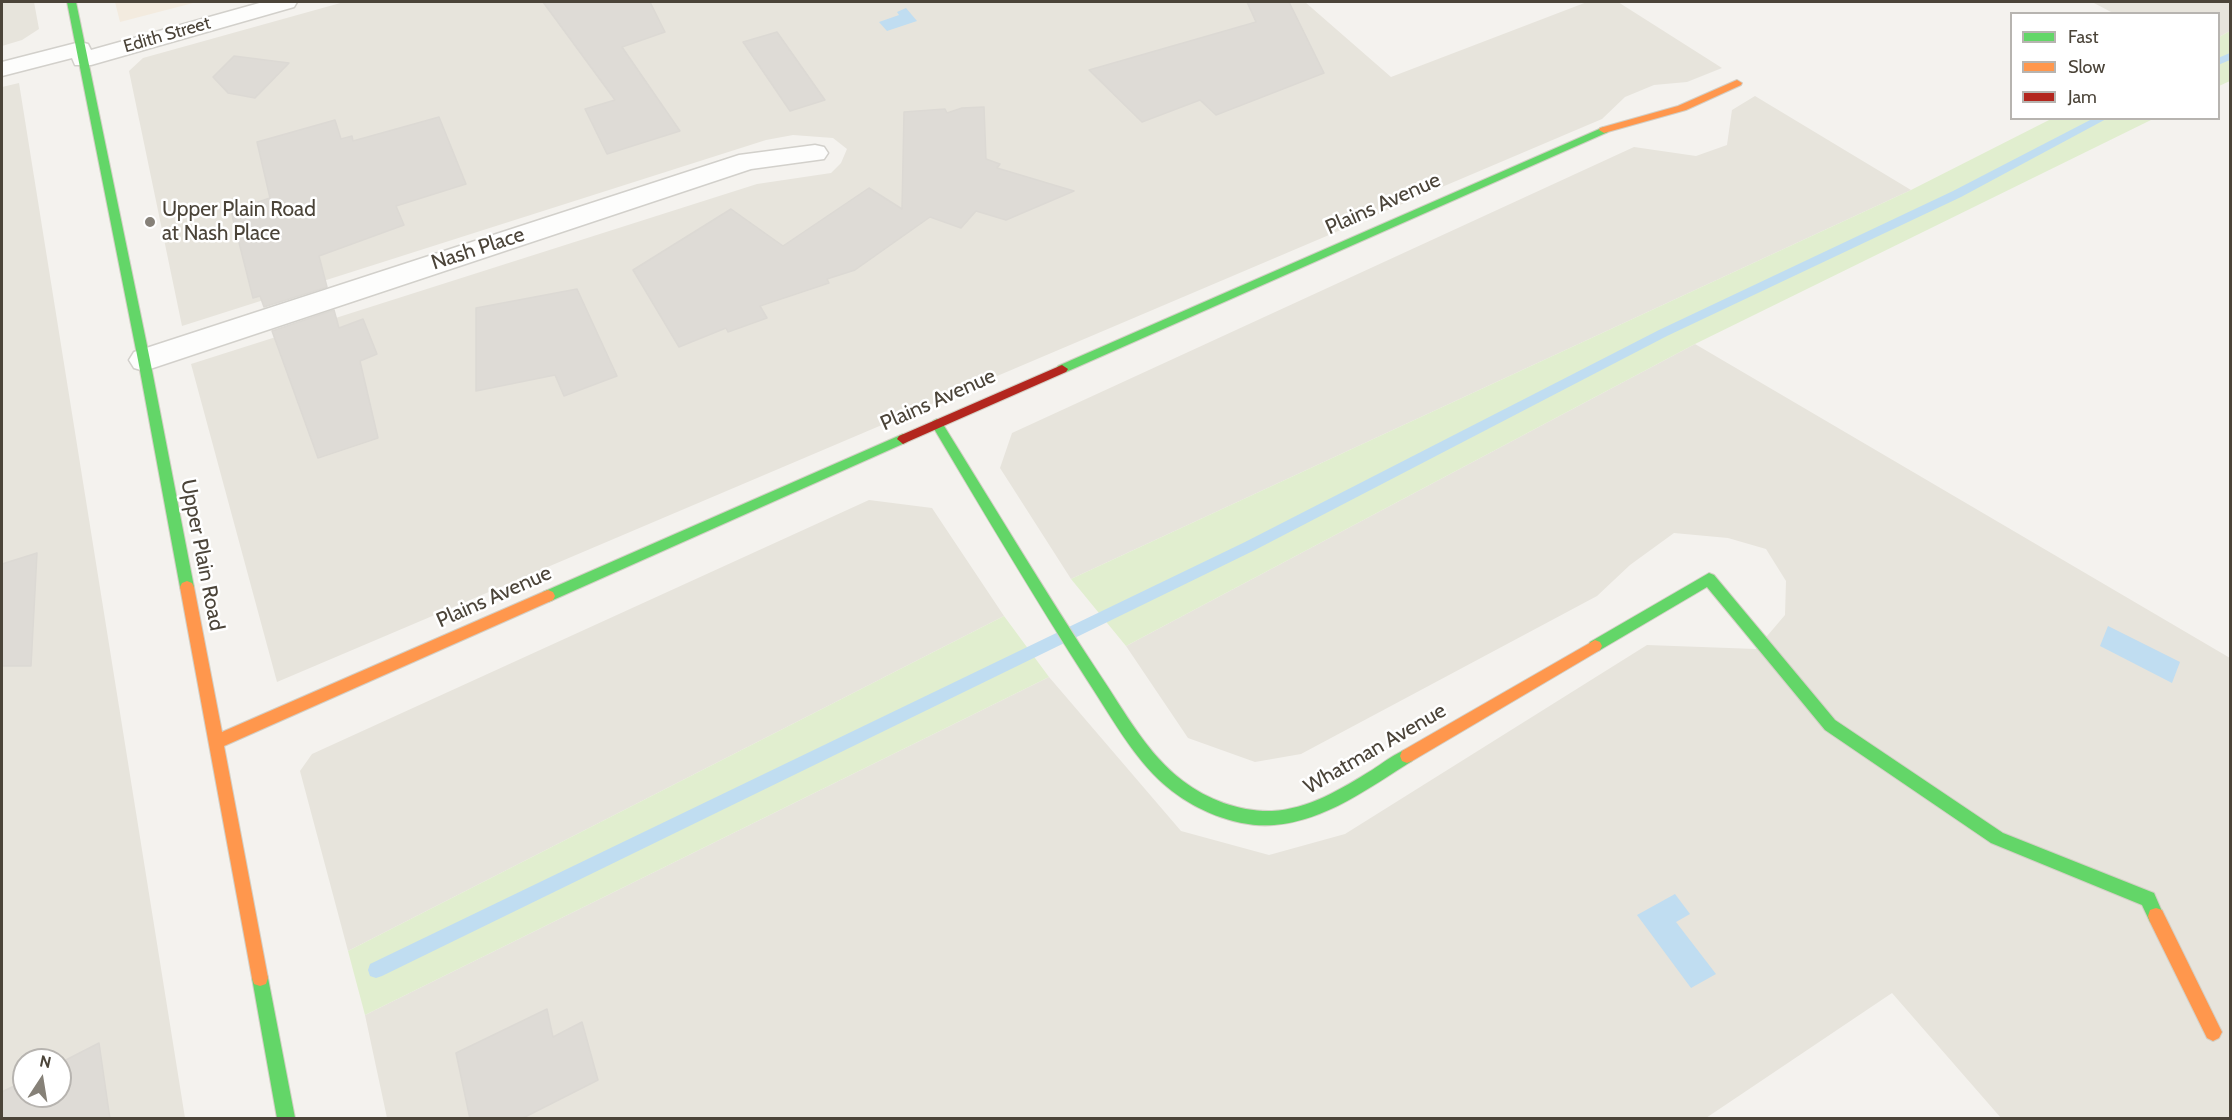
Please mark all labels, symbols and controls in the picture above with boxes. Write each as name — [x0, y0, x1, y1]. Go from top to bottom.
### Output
street label: Edith Street — [121, 12, 213, 58]
legend — [2010, 12, 2220, 120]
text: Fast — [2068, 26, 2099, 48]
text: Slow — [2068, 56, 2105, 78]
text: Jam — [2068, 86, 2097, 108]
street label: Plains Avenue — [1322, 167, 1444, 241]
place label: Upper Plain Road at Nash Place — [162, 197, 316, 247]
marker: Upper Plain Road at Nash Place — [143, 215, 157, 229]
street label: Nash Place — [428, 222, 528, 276]
street label: Plains Avenue — [877, 363, 999, 437]
street label: Upper Plain Road — [175, 477, 229, 633]
street label: Plains Avenue — [433, 560, 555, 634]
street label: Whatman Avenue — [1300, 698, 1450, 800]
north arrow — [12, 1048, 72, 1108]
text: N — [38, 1051, 53, 1072]

